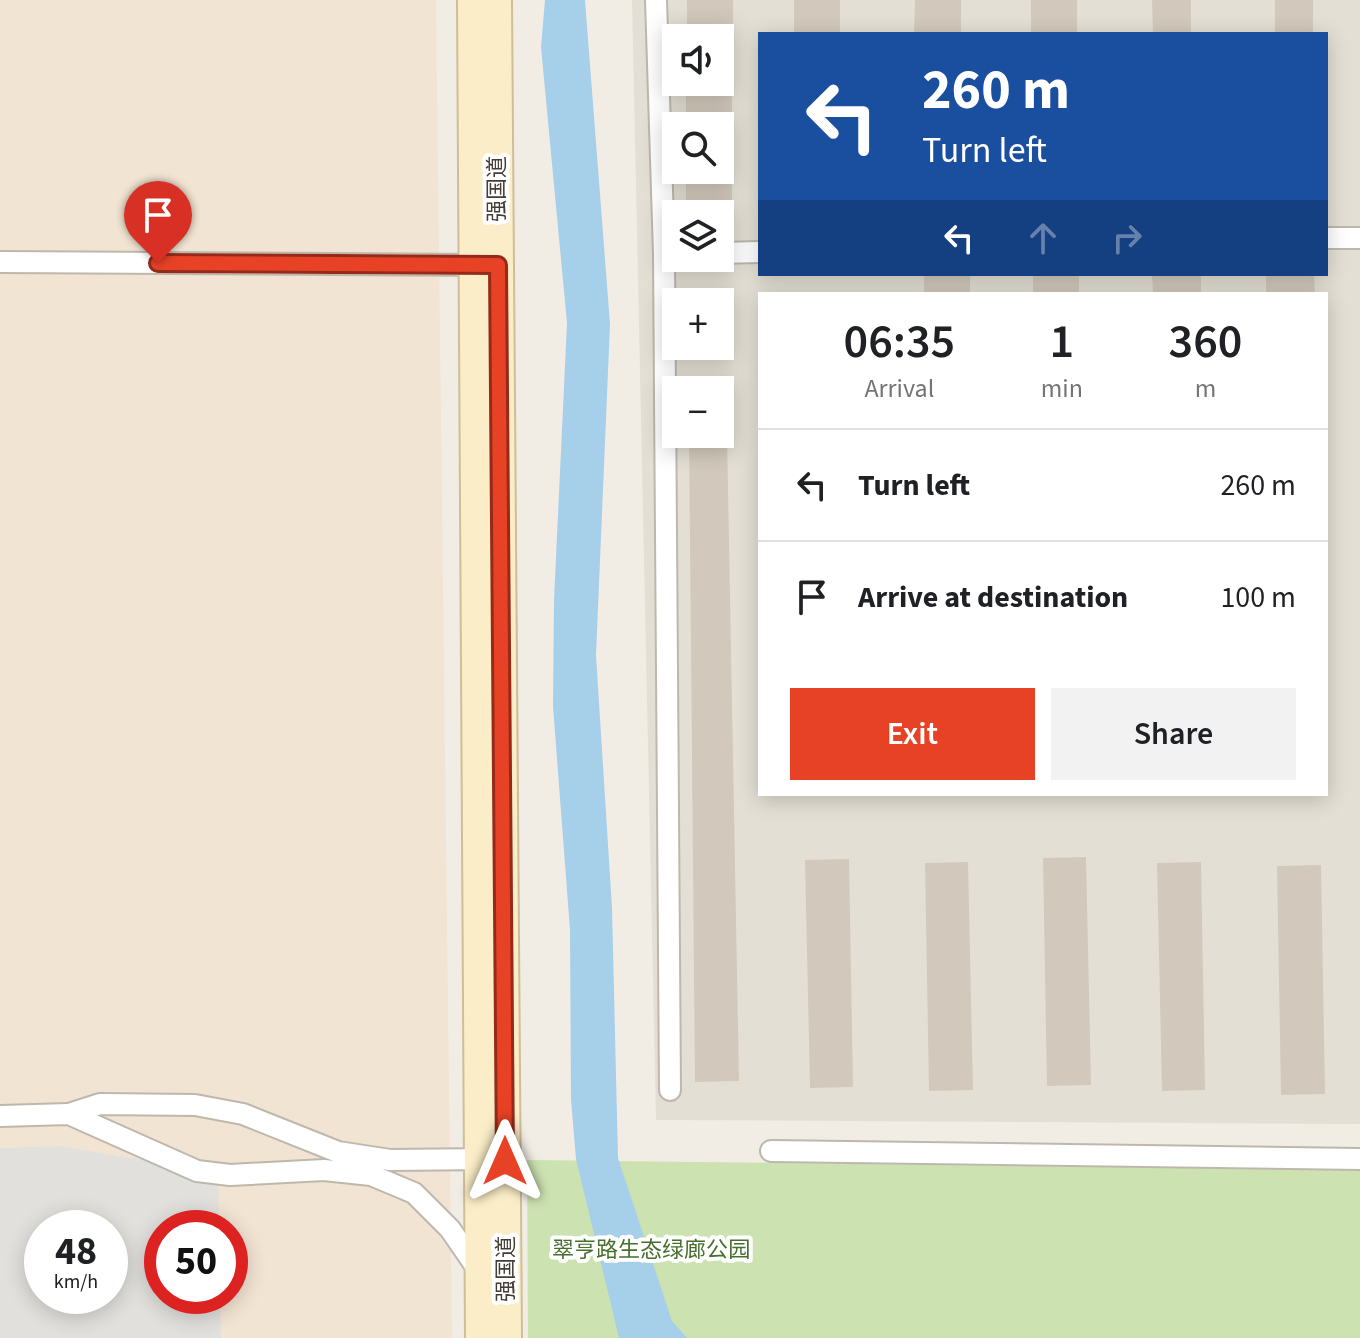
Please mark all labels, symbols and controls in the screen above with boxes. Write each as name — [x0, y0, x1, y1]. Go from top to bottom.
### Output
map controls — [662, 24, 734, 448]
button: sound — [662, 24, 734, 96]
text: 260 m — [922, 51, 1070, 130]
icon: left — [790, 64, 894, 168]
button: search — [662, 112, 734, 184]
text: Turn left — [922, 125, 1047, 176]
street label: 强国道 — [481, 156, 513, 222]
pin — [124, 181, 192, 263]
icon: arrive — [136, 193, 180, 237]
button: layers — [662, 200, 734, 272]
icon: left — [937, 216, 981, 260]
icon: ahead — [1021, 216, 1065, 260]
icon: right — [1105, 216, 1149, 260]
button: + — [662, 288, 734, 360]
text: 06:35 — [844, 308, 955, 376]
text: 1 — [1050, 308, 1074, 376]
text: 360 — [1169, 308, 1242, 376]
text: Arrival — [864, 370, 934, 407]
text: min — [1041, 370, 1083, 407]
text: m — [1195, 370, 1216, 407]
button: − — [662, 376, 734, 448]
icon: left — [790, 463, 834, 507]
text: Turn left — [858, 464, 970, 507]
text: 260 m — [1220, 464, 1296, 507]
icon: arrive — [790, 575, 834, 619]
text: Arrive at destination — [858, 576, 1128, 619]
text: 100 m — [1220, 576, 1296, 619]
button: Exit — [790, 688, 1035, 780]
button: Share — [1051, 688, 1296, 780]
position arrow — [463, 1119, 547, 1203]
speed limit sign: 50 — [144, 1210, 248, 1314]
text: 48 — [55, 1223, 97, 1280]
park label: 翠亨路生态绿廊公园 — [552, 1234, 750, 1266]
street label: 强国道 — [490, 1236, 522, 1302]
text: km/h — [54, 1268, 98, 1296]

